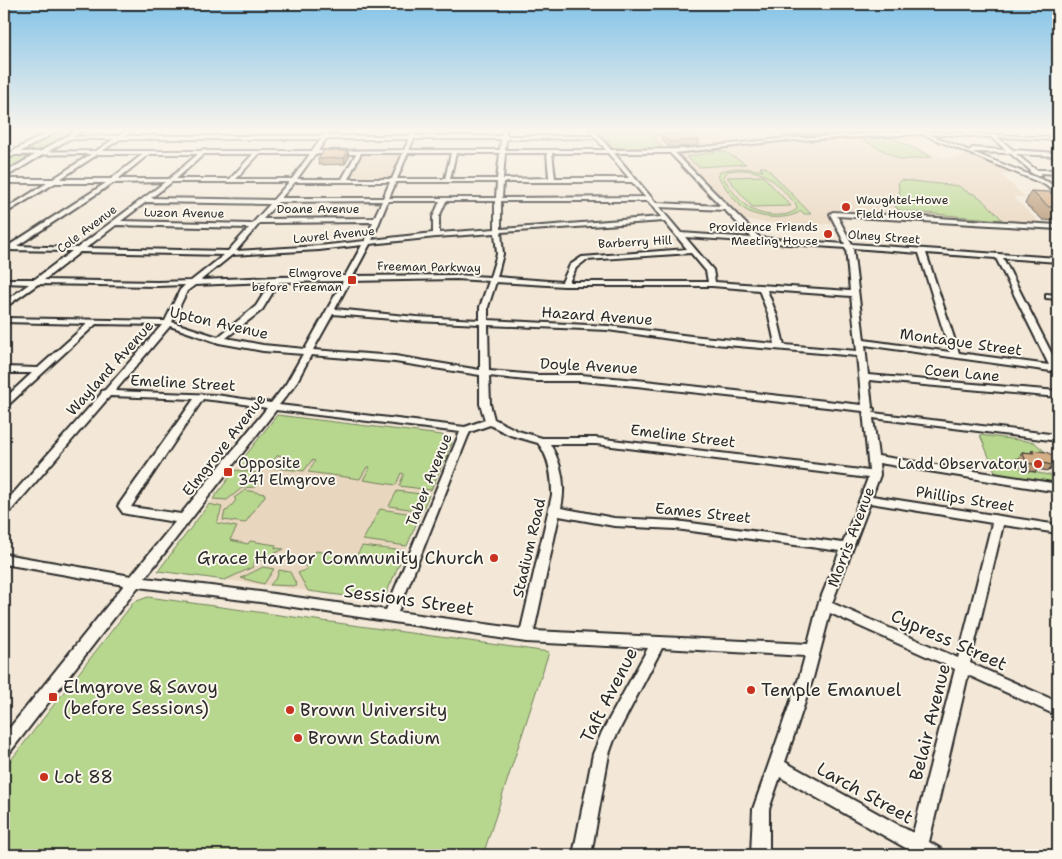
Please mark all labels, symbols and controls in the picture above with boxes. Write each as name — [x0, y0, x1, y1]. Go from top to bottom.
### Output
place label: Waughtel-Howe Field House — [856, 192, 949, 222]
street label: Cole Avenue — [54, 201, 120, 257]
street label: Doane Avenue — [277, 201, 360, 217]
marker: Waughtel-Howe Field House — [840, 201, 852, 213]
street label: Luzon Avenue — [144, 204, 225, 222]
place label: Providence Friends Meeting House — [709, 219, 818, 249]
street label: Laurel Avenue — [292, 223, 376, 247]
street label: Olney Street — [847, 226, 921, 248]
marker: Providence Friends Meeting House — [822, 228, 834, 240]
street label: Barberry Hill — [598, 232, 673, 252]
street label: Freeman Parkway — [377, 258, 481, 276]
place label: Elmgrove before Freeman — [252, 265, 342, 295]
marker: Elmgrove before Freeman — [346, 274, 358, 286]
street label: Upton Avenue — [168, 302, 270, 344]
street label: Hazard Avenue — [541, 302, 653, 330]
street label: Wayland Avenue — [62, 316, 158, 420]
street label: Montague Street — [899, 324, 1023, 360]
street label: Doyle Avenue — [539, 353, 639, 379]
street label: Coen Lane — [923, 360, 1001, 386]
street label: Emeline Street — [130, 370, 236, 396]
street label: Elmgrove Avenue — [178, 390, 270, 500]
street label: Emeline Street — [629, 420, 737, 452]
street label: Taber Avenue — [401, 430, 457, 530]
place label: Opposite 341 Elmgrove — [238, 453, 336, 490]
place label: Ladd Observatory — [898, 454, 1028, 474]
marker: Ladd Observatory — [1032, 458, 1044, 470]
marker: Opposite 341 Elmgrove — [222, 466, 234, 478]
street label: Phillips Street — [914, 481, 1016, 517]
street label: Morris Avenue — [823, 484, 879, 590]
street label: Stadium Road — [508, 496, 550, 600]
street label: Eames Street — [654, 498, 752, 528]
place label: Grace Harbor Community Church — [197, 546, 484, 570]
marker: Grace Harbor Community Church — [488, 552, 500, 564]
street label: Sessions Street — [342, 579, 476, 621]
street label: Cypress Street — [887, 604, 1011, 676]
street label: Taft Avenue — [575, 643, 643, 747]
street label: Belair Avenue — [904, 661, 956, 783]
place label: Elmgrove & Savoy (before Sessions) — [63, 675, 218, 720]
place label: Temple Emanuel — [761, 678, 902, 702]
marker: Temple Emanuel — [745, 684, 757, 696]
marker: Elmgrove & Savoy (before Sessions) — [47, 691, 59, 703]
place label: Brown University — [300, 698, 447, 722]
marker: Brown University — [284, 704, 296, 716]
place label: Brown Stadium — [308, 726, 440, 750]
marker: Brown Stadium — [292, 732, 304, 744]
street label: Larch Street — [812, 757, 918, 830]
place label: Lot 88 — [54, 765, 113, 789]
marker: Lot 88 — [38, 771, 50, 783]

